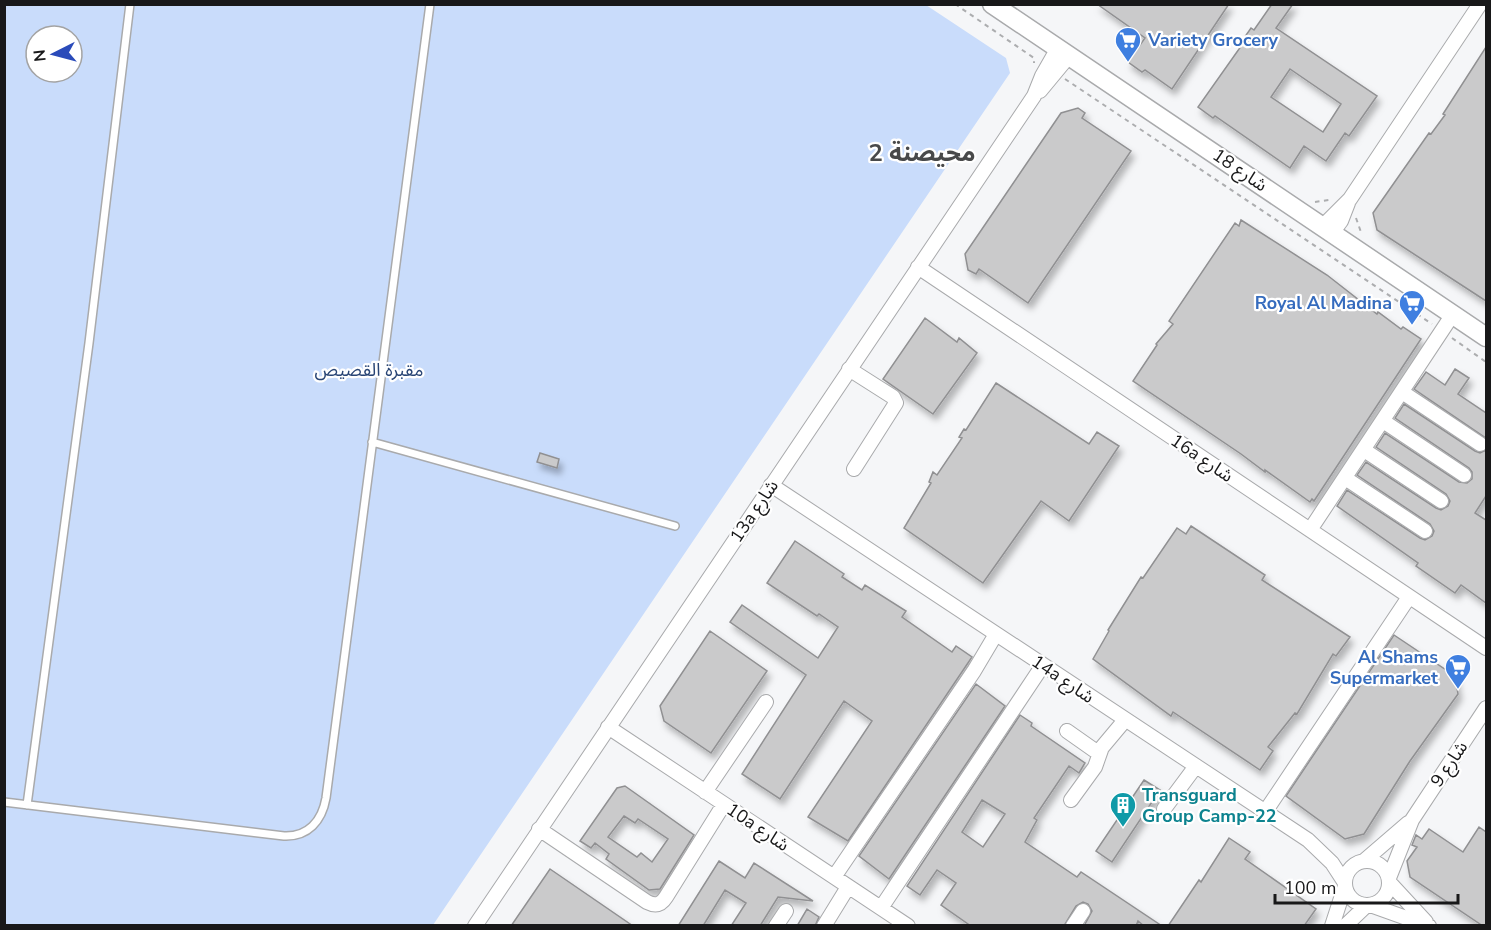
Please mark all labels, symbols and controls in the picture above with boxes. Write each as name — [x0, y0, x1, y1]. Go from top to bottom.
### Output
north arrow — [24, 24, 84, 84]
supermarket icon: Variety Grocery — [1113, 25, 1143, 63]
place label: Variety Grocery — [1147, 28, 1279, 52]
text: N — [29, 48, 52, 63]
district label: محيصنة 2 — [868, 137, 976, 169]
street label: شارع 18 — [1207, 143, 1272, 199]
supermarket icon: Royal Al Madina — [1397, 288, 1427, 326]
place label: Royal Al Madina — [1255, 291, 1392, 315]
park label: مقبرة القصيص — [315, 358, 423, 382]
street label: 16a شارع — [1165, 428, 1238, 489]
street label: 13a شارع — [724, 475, 785, 548]
place label: Al Shams Supermarket — [1330, 645, 1438, 690]
street label: 14a شارع — [1026, 649, 1099, 710]
supermarket icon: Al Shams Supermarket — [1443, 652, 1473, 690]
street label: شارع 9 — [1425, 736, 1475, 793]
place label: Transguard Group Camp-22 — [1142, 783, 1277, 828]
building icon: Transguard Group Camp-22 — [1108, 790, 1138, 828]
street label: 10a شارع — [721, 797, 794, 858]
scale bar — [1275, 867, 1458, 905]
text: 100 m — [1284, 876, 1336, 900]

